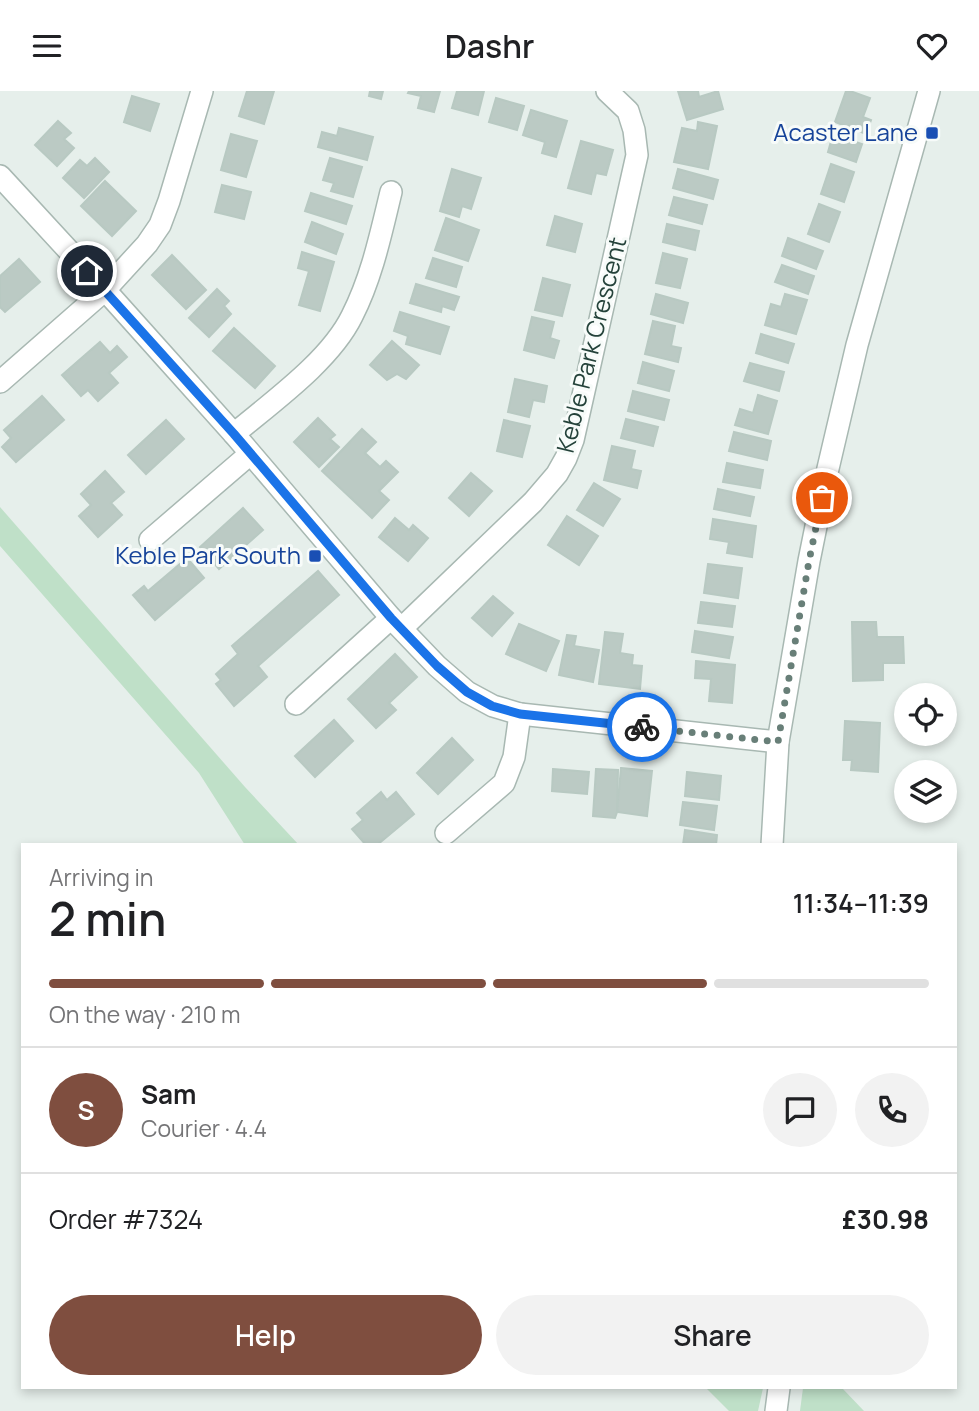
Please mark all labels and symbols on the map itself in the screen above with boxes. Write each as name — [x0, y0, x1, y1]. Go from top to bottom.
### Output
place label: Acaster Lane — [773, 115, 918, 148]
marker: Acaster Lane — [924, 125, 940, 141]
street label: Keble Park Crescent — [548, 233, 633, 456]
pin — [57, 241, 117, 301]
pin — [792, 468, 852, 528]
place label: Keble Park South — [115, 538, 301, 571]
marker: Keble Park South — [307, 548, 323, 564]
courier — [607, 692, 677, 762]

